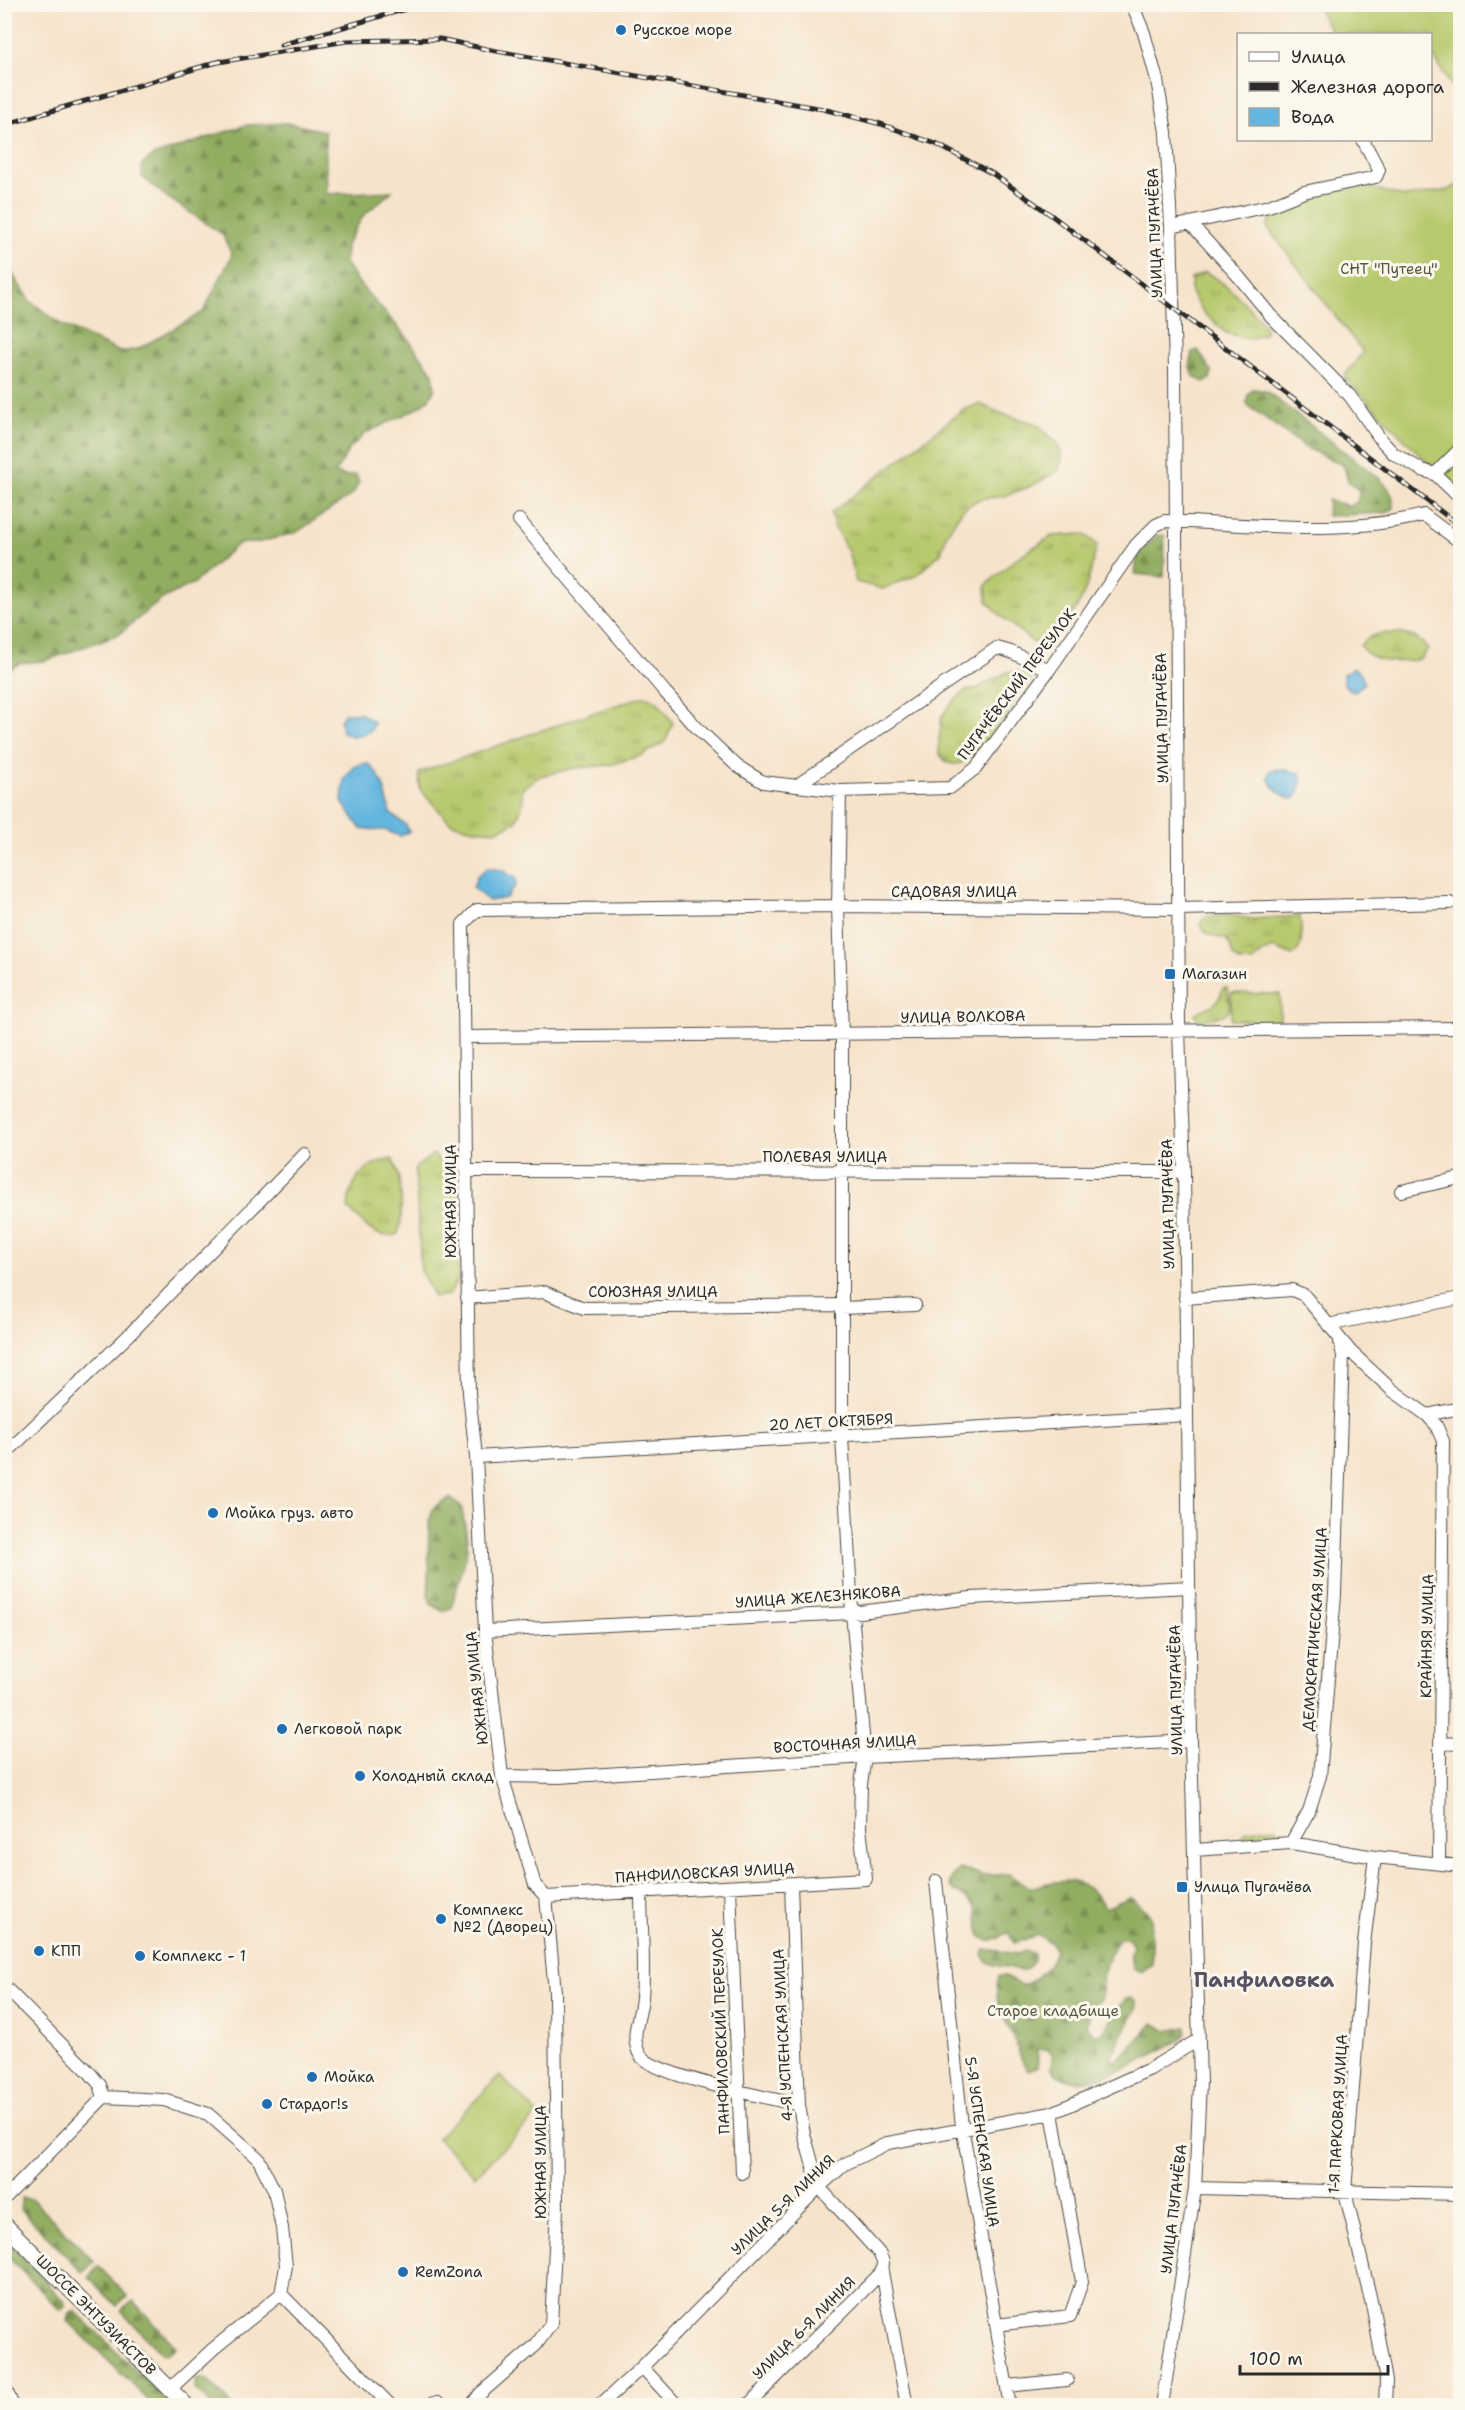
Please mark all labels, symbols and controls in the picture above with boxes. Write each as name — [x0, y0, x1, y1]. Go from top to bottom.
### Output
place label: Русское море — [633, 20, 733, 40]
marker: Русское море — [614, 23, 628, 37]
legend — [1237, 33, 1432, 141]
text: Улица — [1291, 45, 1345, 69]
text: Железная дорога — [1291, 75, 1444, 99]
text: Вода — [1291, 105, 1334, 129]
street label: УЛИЦА ПУГАЧЁВА — [1143, 167, 1167, 299]
park label: СНТ "Путеец" — [1340, 259, 1438, 279]
street label: ПУГАЧЁВСКИЙ ПЕРЕУЛОК — [953, 603, 1081, 764]
street label: УЛИЦА ПУГАЧЁВА — [1151, 652, 1173, 783]
street label: САДОВАЯ УЛИЦА — [891, 882, 1017, 902]
place label: Магазин — [1182, 964, 1247, 984]
marker: Магазин — [1163, 967, 1177, 981]
street label: УЛИЦА ВОЛКОВА — [900, 1006, 1026, 1028]
street label: УЛИЦА ПУГАЧЁВА — [1157, 1138, 1179, 1269]
street label: ЮЖНАЯ УЛИЦА — [441, 1144, 461, 1258]
street label: ПОЛЕВАЯ УЛИЦА — [763, 1147, 887, 1167]
street label: СОЮЗНАЯ УЛИЦА — [588, 1282, 718, 1302]
street label: 20 ЛЕТ ОКТЯБРЯ — [768, 1409, 894, 1435]
place label: Мойка груз. авто — [225, 1503, 354, 1523]
marker: Мойка груз. авто — [206, 1506, 220, 1520]
street label: ДЕМОКРАТИЧЕСКАЯ УЛИЦА — [1298, 1526, 1332, 1732]
street label: КРАЙНЯЯ УЛИЦА — [1415, 1574, 1438, 1698]
street label: УЛИЦА ЖЕЛЕЗНЯКОВА — [734, 1581, 902, 1613]
street label: УЛИЦА ПУГАЧЁВА — [1165, 1624, 1187, 1755]
street label: ЮЖНАЯ УЛИЦА — [461, 1630, 493, 1746]
place label: Легковой парк — [294, 1719, 402, 1739]
marker: Легковой парк — [275, 1722, 289, 1736]
street label: ВОСТОЧНАЯ УЛИЦА — [773, 1730, 917, 1758]
place label: Холодный склад — [372, 1766, 494, 1786]
marker: Холодный склад — [353, 1769, 367, 1783]
street label: ПАНФИЛОВСКАЯ УЛИЦА — [615, 1858, 795, 1888]
place label: Улица Пугачёва — [1194, 1877, 1312, 1897]
marker: Улица Пугачёва — [1175, 1880, 1189, 1894]
place label: Комплекс №2 (Дворец) — [453, 1900, 553, 1937]
marker: Комплекс №2 (Дворец) — [434, 1912, 448, 1926]
street label: ПАНФИЛОВСКИЙ ПЕРЕУЛОК — [706, 1927, 735, 2135]
place label: КПП — [51, 1941, 81, 1961]
marker: КПП — [32, 1944, 46, 1958]
place label: Комплекс - 1 — [152, 1946, 246, 1966]
street label: 4-Я УСПЕНСКАЯ УЛИЦА — [768, 1948, 798, 2122]
marker: Комплекс - 1 — [133, 1949, 147, 1963]
district label: Панфиловка — [1194, 1966, 1335, 1994]
park label: Старое кладбище — [987, 2001, 1119, 2021]
street label: 1-Я ПАРКОВАЯ УЛИЦА — [1324, 2034, 1352, 2194]
street label: 5-Я УСПЕНСКАЯ УЛИЦА — [960, 2056, 1004, 2229]
place label: Мойка — [324, 2067, 375, 2087]
marker: Мойка — [305, 2070, 319, 2084]
place label: Стардог!s — [279, 2094, 348, 2114]
marker: Стардог!s — [260, 2097, 274, 2111]
street label: ЮЖНАЯ УЛИЦА — [531, 2105, 551, 2219]
street label: УЛИЦА ПУГАЧЁВА — [1156, 2143, 1192, 2275]
street label: УЛИЦА 5-Я ЛИНИЯ — [727, 2150, 839, 2260]
street label: ШОССЕ ЭНТУЗИАСТОВ — [31, 2250, 161, 2380]
place label: RemZona — [415, 2262, 483, 2282]
marker: RemZona — [396, 2265, 410, 2279]
street label: УЛИЦА 6-Я ЛИНИЯ — [748, 2272, 860, 2384]
scale bar — [1240, 2338, 1388, 2376]
text: 100 m — [1249, 2347, 1303, 2371]

